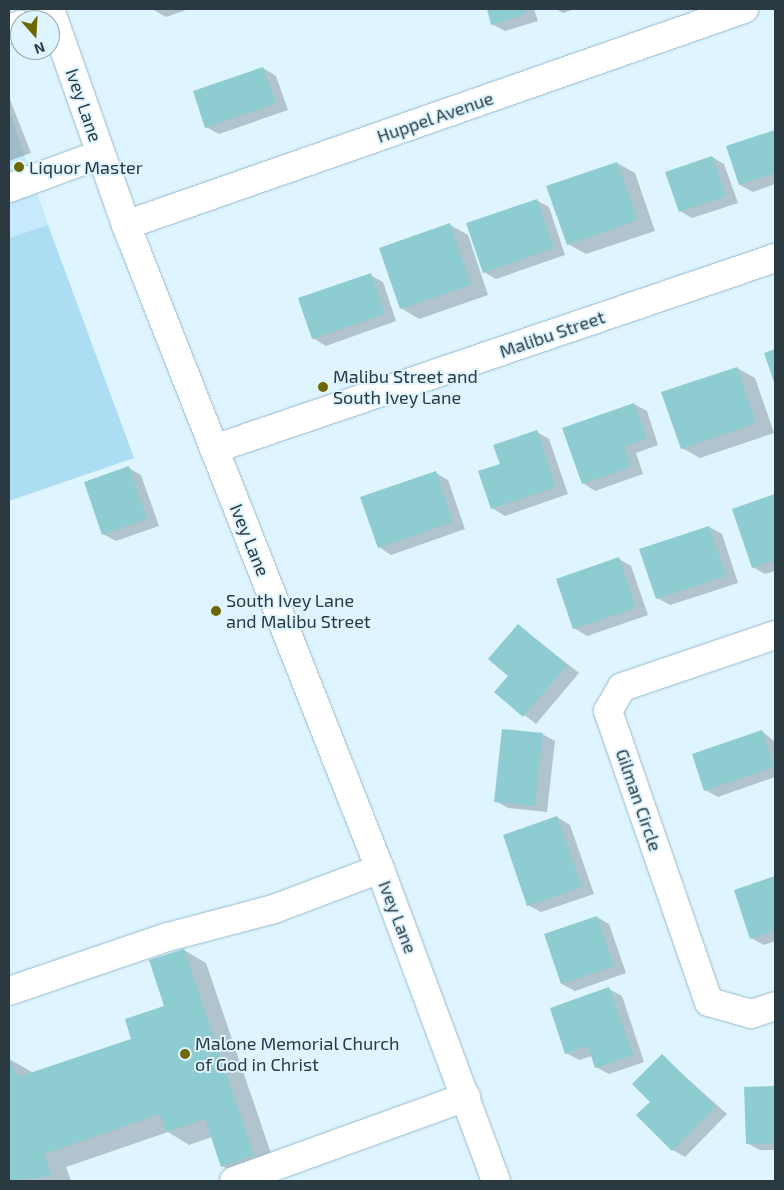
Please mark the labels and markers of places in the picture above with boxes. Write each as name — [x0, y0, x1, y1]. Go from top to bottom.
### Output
place label: Liquor Master — [29, 156, 143, 178]
marker: Liquor Master — [13, 161, 25, 173]
place label: Malibu Street and South Ivey Lane — [333, 366, 478, 408]
marker: Malibu Street and South Ivey Lane — [317, 381, 329, 393]
place label: South Ivey Lane and Malibu Street — [226, 590, 371, 632]
marker: South Ivey Lane and Malibu Street — [210, 605, 222, 617]
place label: Malone Memorial Church of God in Christ — [195, 1033, 400, 1076]
marker: Malone Memorial Church of God in Christ — [179, 1048, 191, 1060]

